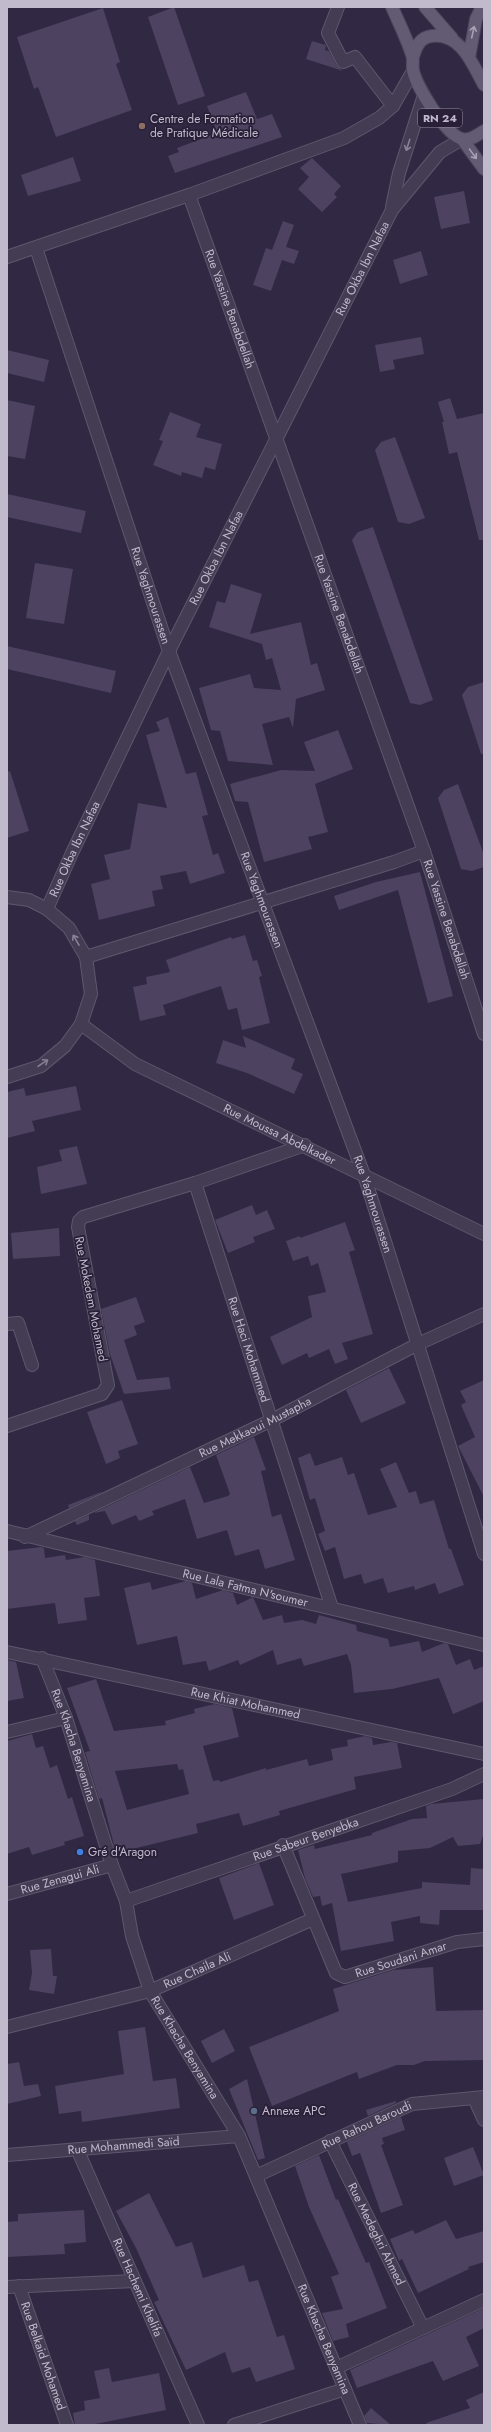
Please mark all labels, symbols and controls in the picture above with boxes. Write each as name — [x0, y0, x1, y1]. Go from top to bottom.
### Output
one-way arrow — [470, 26, 478, 39]
road number: RN 24 — [418, 109, 462, 127]
place label: Centre de Formation de Pratique Médicale — [150, 110, 258, 142]
marker: Centre de Formation de Pratique Médicale — [137, 121, 147, 131]
one-way arrow — [404, 138, 411, 151]
one-way arrow — [469, 148, 477, 159]
street label: Rue Okba Ibn Nafaa — [331, 218, 394, 319]
street label: Rue Yassine Benabdellah — [200, 247, 259, 371]
street label: Rue Okba Ibn Nafaa — [185, 507, 248, 608]
street label: Rue Yaghmourassen — [126, 544, 175, 647]
street label: Rue Yassine Benabdellah — [309, 552, 369, 676]
street label: Rue Okba Ibn Nafaa — [45, 798, 105, 900]
street label: Rue Yaghmourassen — [235, 849, 288, 951]
street label: Rue Yassine Benabdellah — [418, 857, 475, 982]
one-way arrow — [72, 934, 79, 946]
one-way arrow — [37, 1059, 48, 1067]
street label: Rue Moussa Abdelkader — [220, 1099, 340, 1170]
street label: Rue Yaghmourassen — [348, 1153, 397, 1255]
street label: Rue Mokedem Mohamed — [70, 1235, 112, 1363]
street label: Rue Haci Mohammed — [223, 1295, 274, 1405]
street label: Rue Mekkaoui Mustapha — [196, 1392, 315, 1462]
street label: Rue Lala Fatma N'soumer — [181, 1564, 311, 1612]
street label: Rue Khiat Mohammed — [189, 1683, 302, 1723]
street label: Rue Khacha Benyamina — [46, 1686, 101, 1804]
street label: Rue Sabeur Benyebka — [250, 1813, 361, 1866]
place label: Gré d'Aragon — [88, 1843, 157, 1861]
marker: Gré d'Aragon — [75, 1847, 85, 1857]
street label: Rue Zenagui Ali — [19, 1860, 101, 1899]
street label: Rue Soudani Amar — [353, 1936, 450, 1982]
street label: Rue Chaila Ali — [160, 1947, 234, 1993]
street label: Rue Khacha Benyamina — [146, 1993, 223, 2103]
street label: Rue Rahou Baroudi — [319, 2096, 415, 2153]
place label: Annexe APC — [262, 2102, 326, 2120]
marker: Annexe APC — [249, 2106, 259, 2116]
street label: Rue Mohammedi Saïd — [67, 2132, 180, 2159]
street label: Rue Medeghri Ahmed — [343, 2180, 409, 2288]
street label: Rue Hachemi Khelifa — [108, 2235, 167, 2340]
street label: Rue Khacha Benyamina — [293, 2281, 355, 2397]
street label: Rue Belkaid Mohamed — [16, 2299, 70, 2413]

